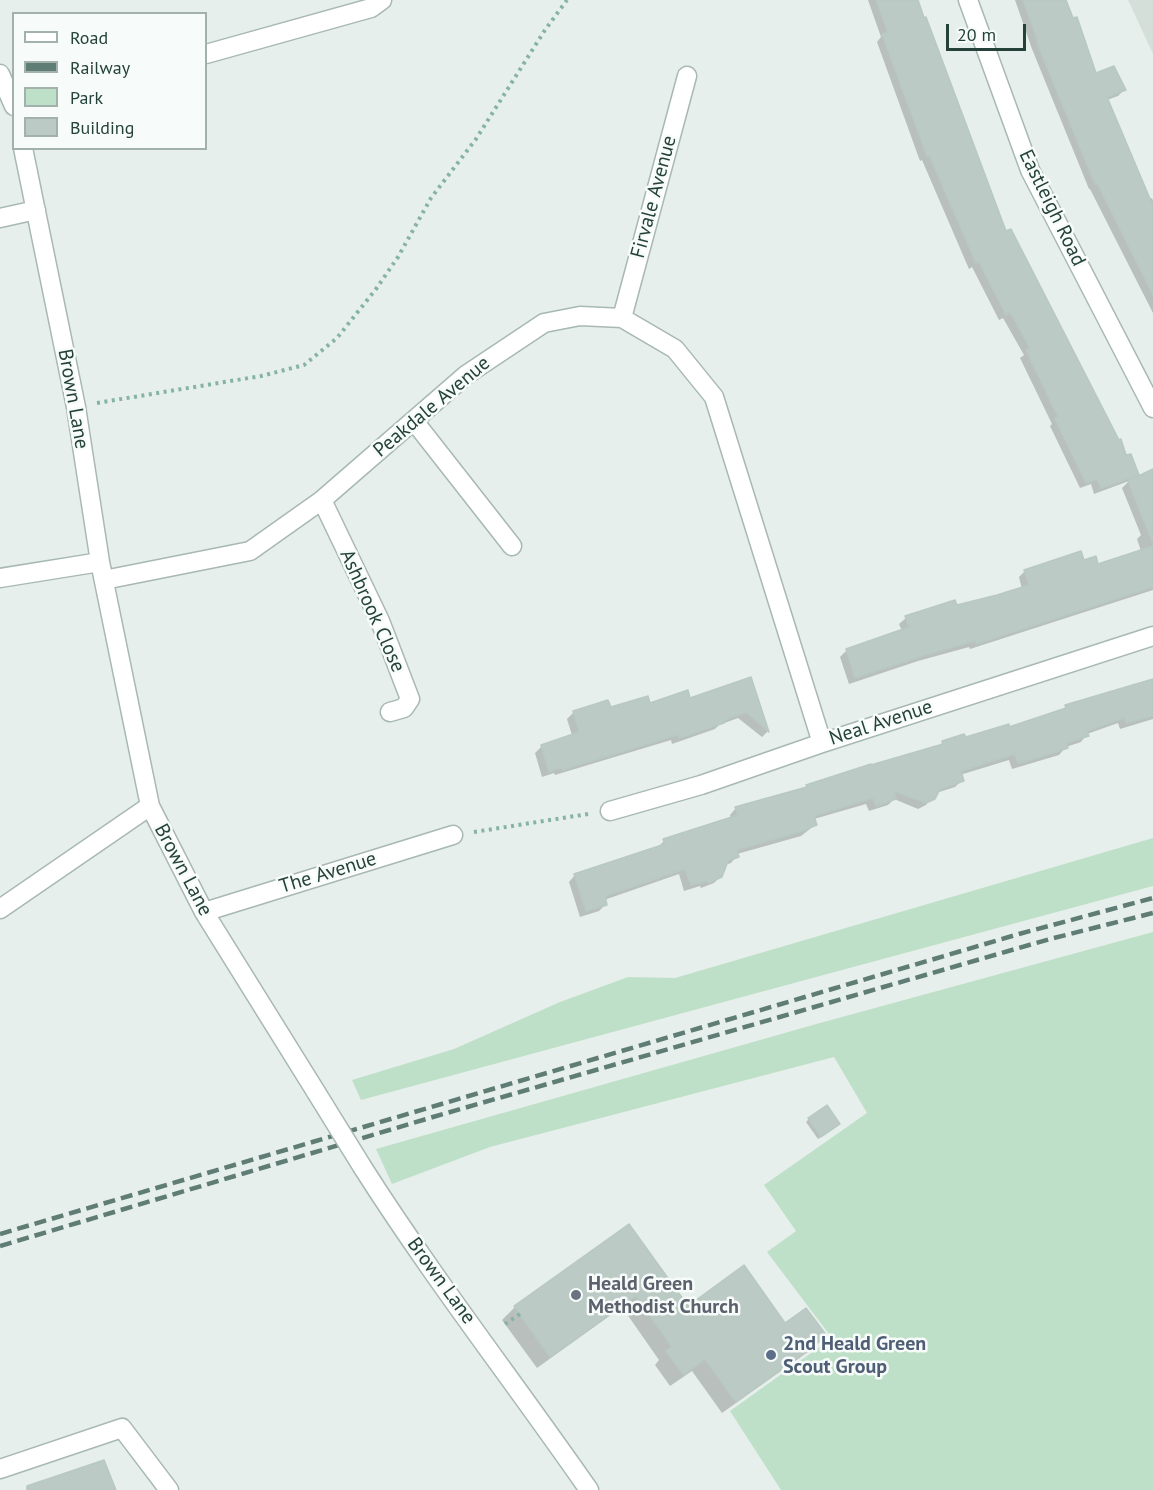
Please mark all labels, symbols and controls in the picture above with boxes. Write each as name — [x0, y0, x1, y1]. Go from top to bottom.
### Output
legend — [12, 12, 207, 150]
scale bar — [949, 12, 1028, 50]
text: 20 m — [957, 23, 996, 46]
text: Road — [70, 26, 108, 49]
text: Railway — [70, 56, 130, 79]
text: Park — [70, 86, 103, 109]
text: Building — [70, 116, 134, 139]
street label: Firvale Avenue — [626, 133, 682, 261]
street label: Eastleigh Road — [1013, 146, 1091, 270]
street label: Brown Lane — [52, 347, 94, 451]
street label: Peakdale Avenue — [369, 351, 495, 463]
street label: Ashbrook Close — [334, 546, 410, 676]
street label: Neal Avenue — [826, 695, 936, 751]
street label: Brown Lane — [149, 820, 217, 920]
street label: The Avenue — [277, 847, 379, 899]
street label: Brown Lane — [402, 1233, 480, 1329]
place label: Heald Green Methodist Church — [588, 1272, 739, 1319]
marker: Heald Green Methodist Church — [569, 1288, 583, 1302]
place label: 2nd Heald Green Scout Group — [783, 1332, 926, 1379]
marker: 2nd Heald Green Scout Group — [764, 1348, 778, 1362]

